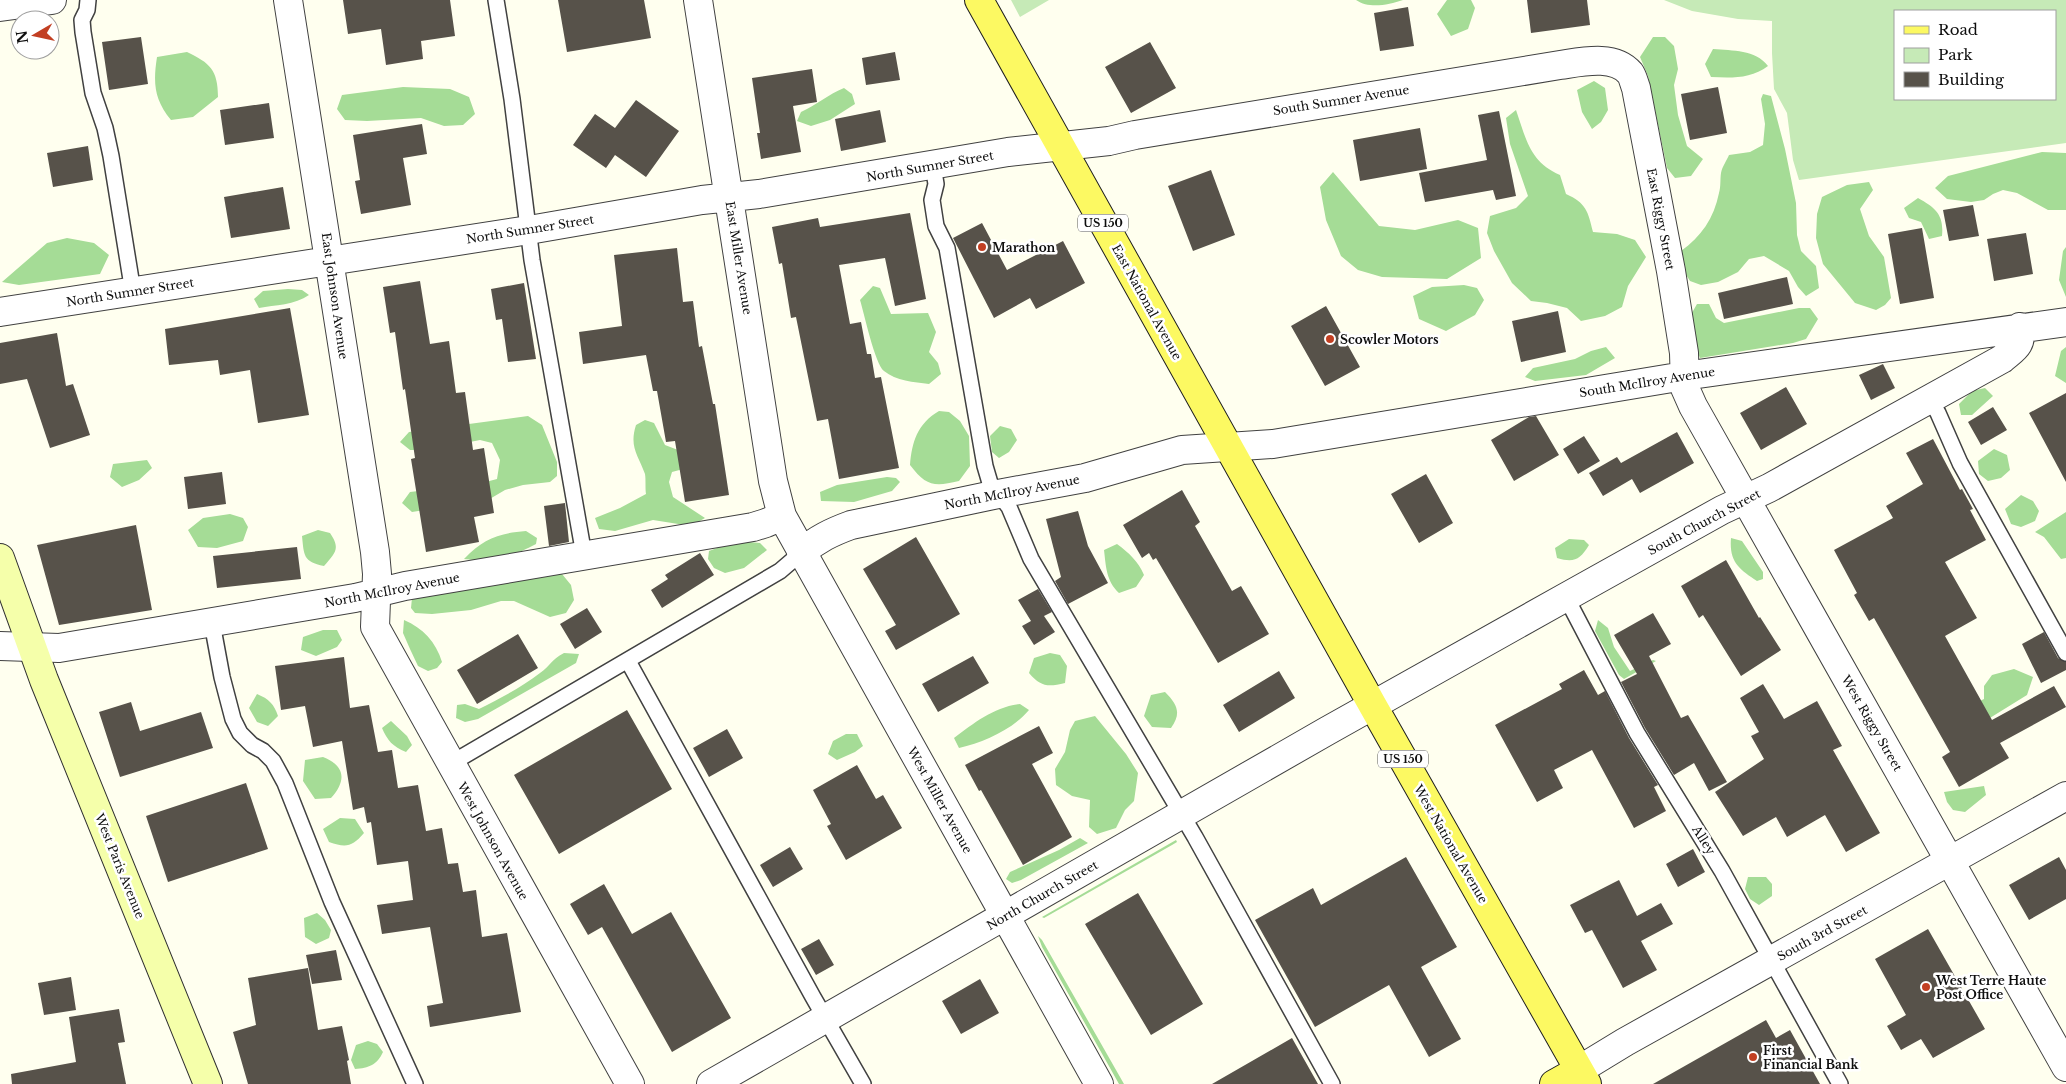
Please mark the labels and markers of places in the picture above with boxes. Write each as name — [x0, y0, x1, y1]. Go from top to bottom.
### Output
place label: Marathon — [992, 240, 1056, 255]
marker: Marathon — [976, 241, 988, 253]
place label: Scowler Motors — [1340, 332, 1439, 347]
marker: Scowler Motors — [1324, 333, 1336, 345]
place label: West Terre Haute Post Office — [1935, 973, 2046, 1002]
marker: West Terre Haute Post Office — [1920, 981, 1932, 993]
place label: First Financial Bank — [1763, 1043, 1860, 1072]
marker: First Financial Bank — [1747, 1051, 1759, 1063]

